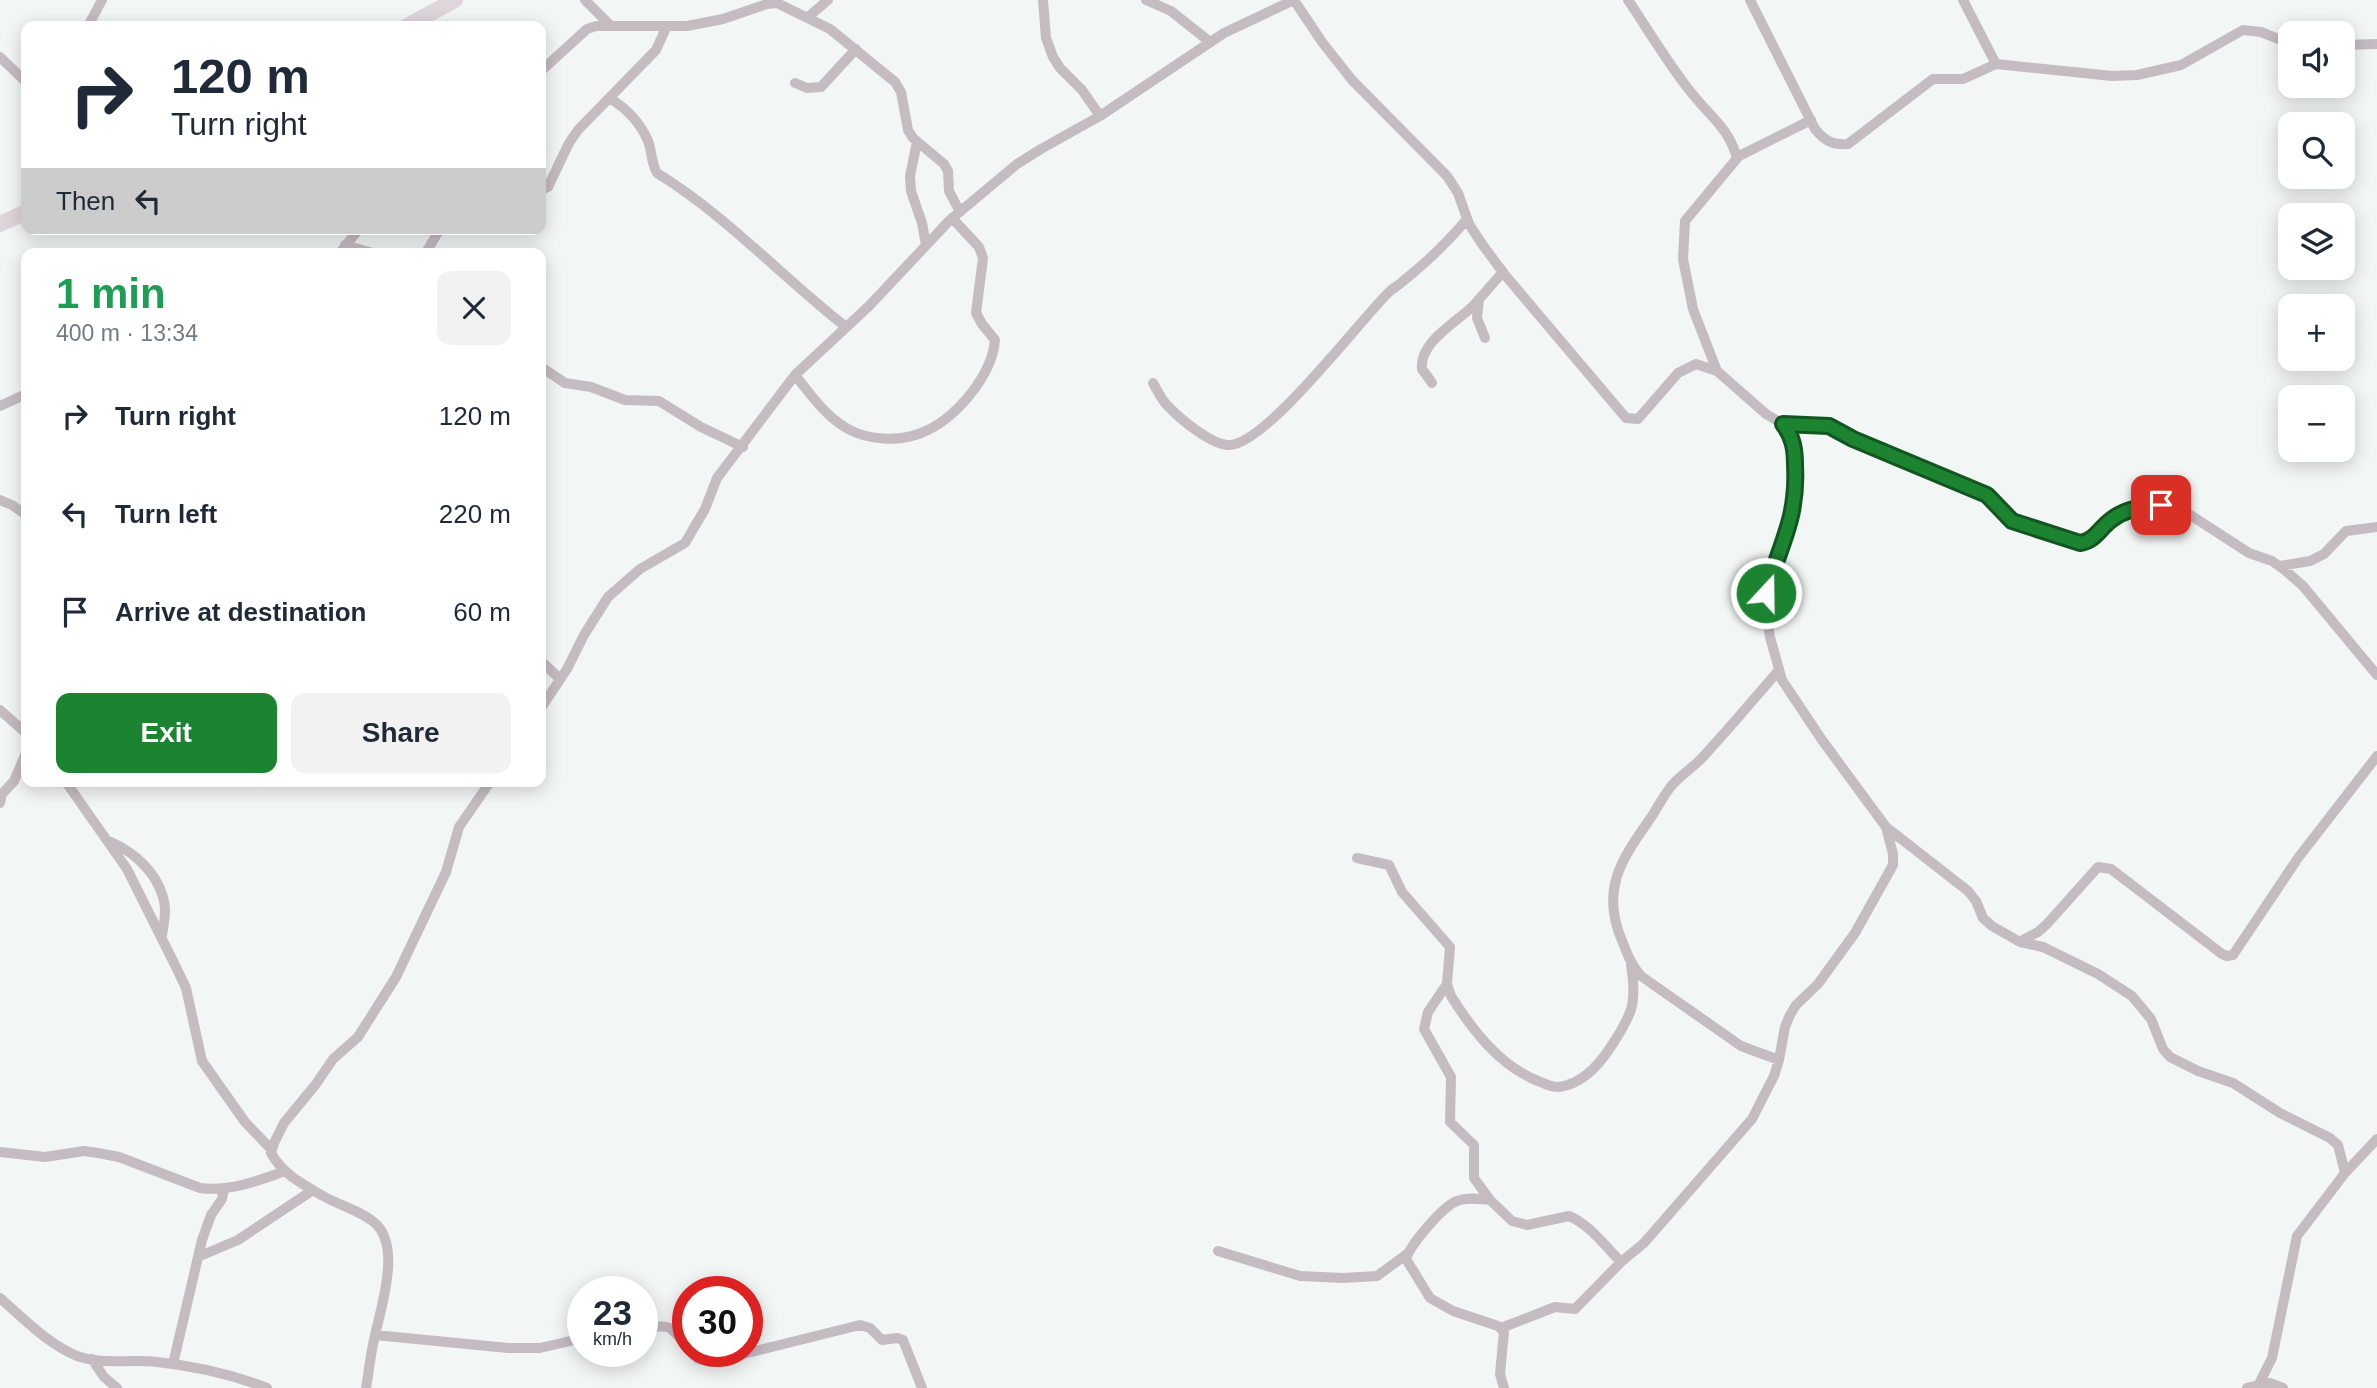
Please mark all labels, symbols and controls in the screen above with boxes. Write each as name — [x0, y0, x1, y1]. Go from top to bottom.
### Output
map controls — [2278, 21, 2355, 462]
button: sound — [2278, 21, 2355, 98]
icon: right — [56, 49, 147, 140]
text: 120 m — [171, 49, 310, 103]
text: Turn right — [171, 106, 307, 142]
button: search — [2278, 112, 2355, 189]
icon: left — [129, 182, 167, 220]
text: Then — [56, 186, 115, 216]
button: layers — [2278, 203, 2355, 280]
text: 1 min — [56, 270, 166, 317]
button: close — [437, 271, 511, 345]
button: + — [2278, 294, 2355, 371]
text: 400 m · 13:34 — [56, 320, 198, 346]
button: − — [2278, 385, 2355, 462]
icon: right — [56, 397, 94, 435]
text: Turn right — [115, 401, 236, 431]
text: 120 m — [439, 401, 511, 431]
pin — [2131, 475, 2191, 535]
icon: arrive — [2142, 486, 2180, 524]
icon: left — [56, 495, 94, 533]
text: Turn left — [115, 499, 217, 529]
text: 220 m — [439, 499, 511, 529]
position arrow — [1729, 556, 1803, 630]
icon: arrive — [56, 593, 94, 631]
text: Arrive at destination — [115, 597, 366, 627]
text: 60 m — [453, 597, 511, 627]
button: Exit — [56, 693, 277, 773]
button: Share — [291, 693, 511, 773]
speed limit sign: 30 — [672, 1276, 763, 1367]
text: 23 — [593, 1293, 632, 1332]
text: km/h — [593, 1329, 632, 1349]

